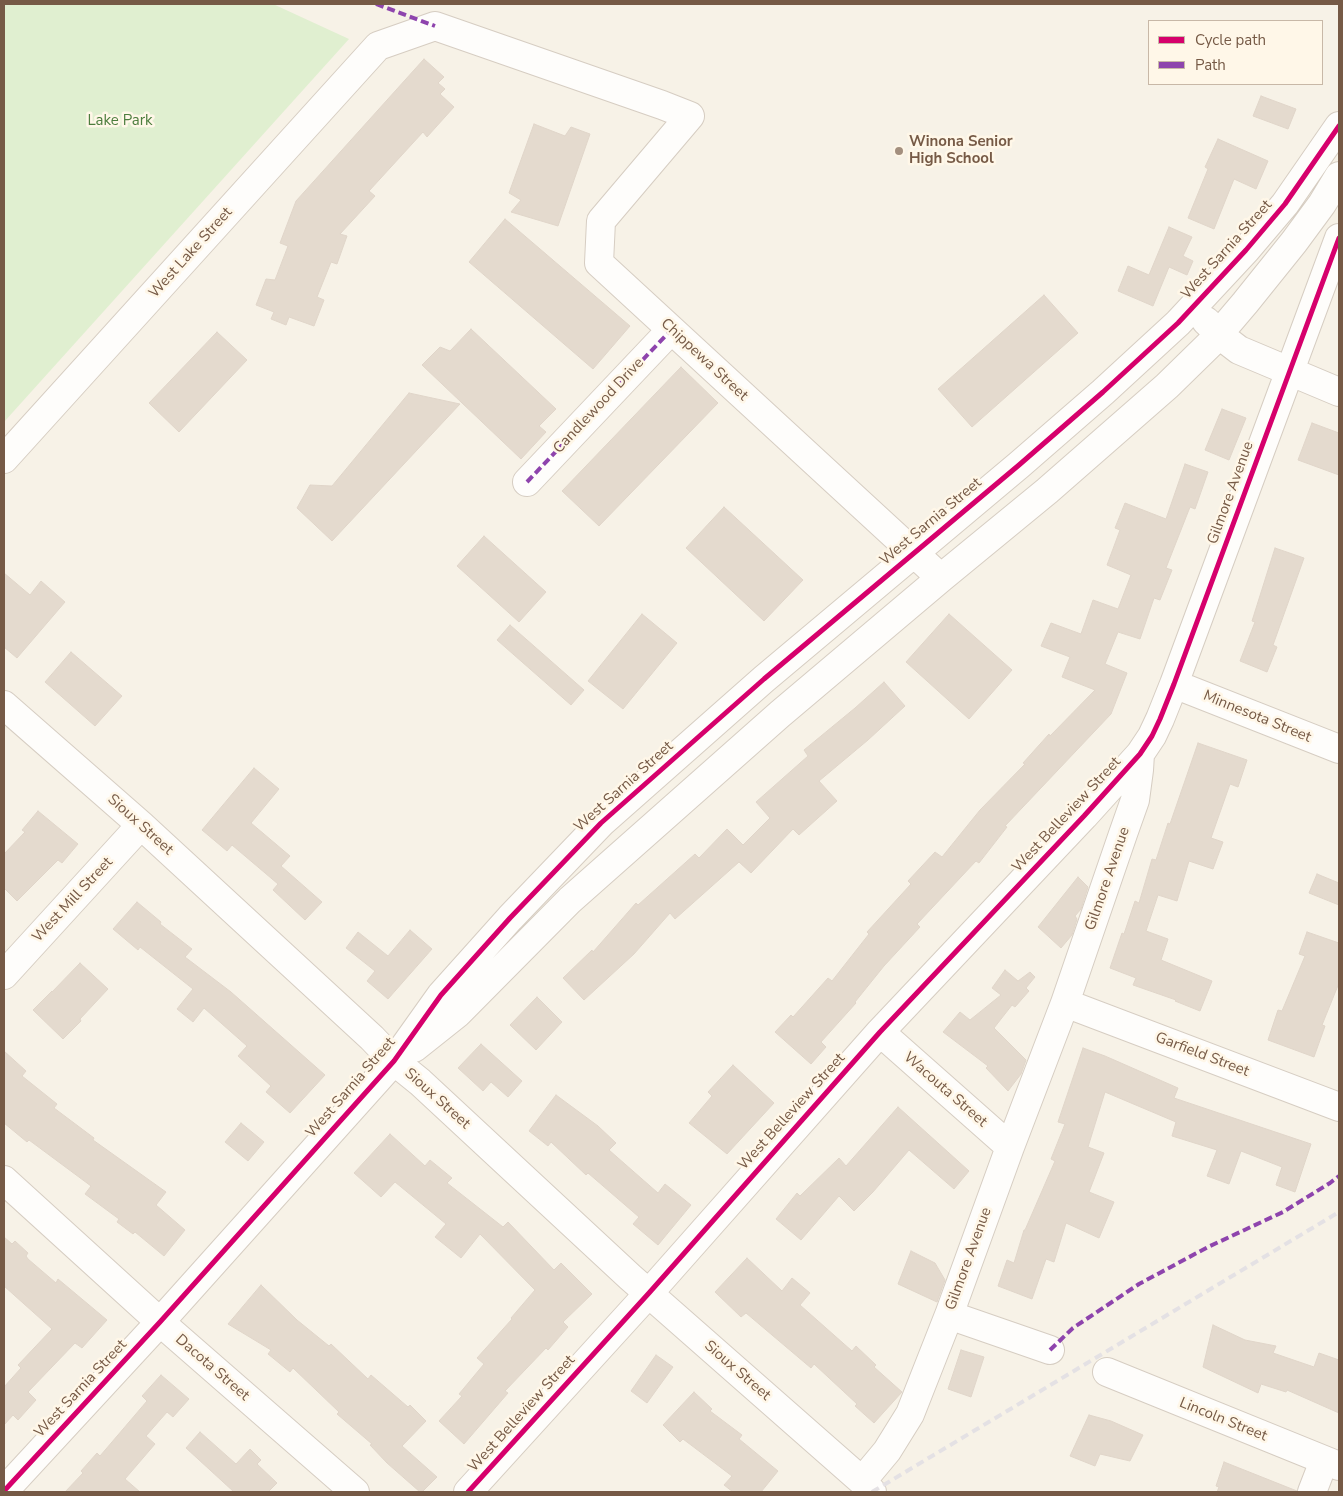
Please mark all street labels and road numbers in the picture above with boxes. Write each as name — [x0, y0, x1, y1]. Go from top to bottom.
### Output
street label: West Sarnia Street — [1178, 197, 1276, 303]
street label: West Lake Street — [145, 204, 237, 302]
street label: Chippewa Street — [657, 315, 751, 405]
street label: Candlewood Drive — [550, 354, 648, 458]
street label: Gilmore Avenue — [1204, 439, 1258, 547]
street label: West Sarnia Street — [877, 474, 985, 570]
street label: Minnesota Street — [1200, 687, 1314, 747]
street label: West Sarnia Street — [571, 738, 677, 836]
street label: West Belleview Street — [1009, 754, 1125, 876]
street label: Sioux Street — [103, 791, 177, 859]
street label: Gilmore Avenue — [1082, 825, 1134, 933]
street label: West Mill Street — [29, 854, 117, 946]
street label: Garfield Street — [1153, 1029, 1251, 1081]
street label: West Sarnia Street — [303, 1034, 399, 1142]
street label: Wacouta Street — [899, 1049, 991, 1131]
street label: West Belleview Street — [735, 1050, 849, 1174]
street label: Sioux Street — [400, 1065, 474, 1133]
street label: Gilmore Avenue — [942, 1205, 996, 1313]
street label: Dacota Street — [171, 1331, 253, 1405]
street label: West Sarnia Street — [31, 1336, 131, 1442]
street label: Sioux Street — [700, 1337, 774, 1405]
street label: West Belleview Street — [465, 1352, 579, 1476]
street label: Lincoln Street — [1177, 1394, 1269, 1446]

